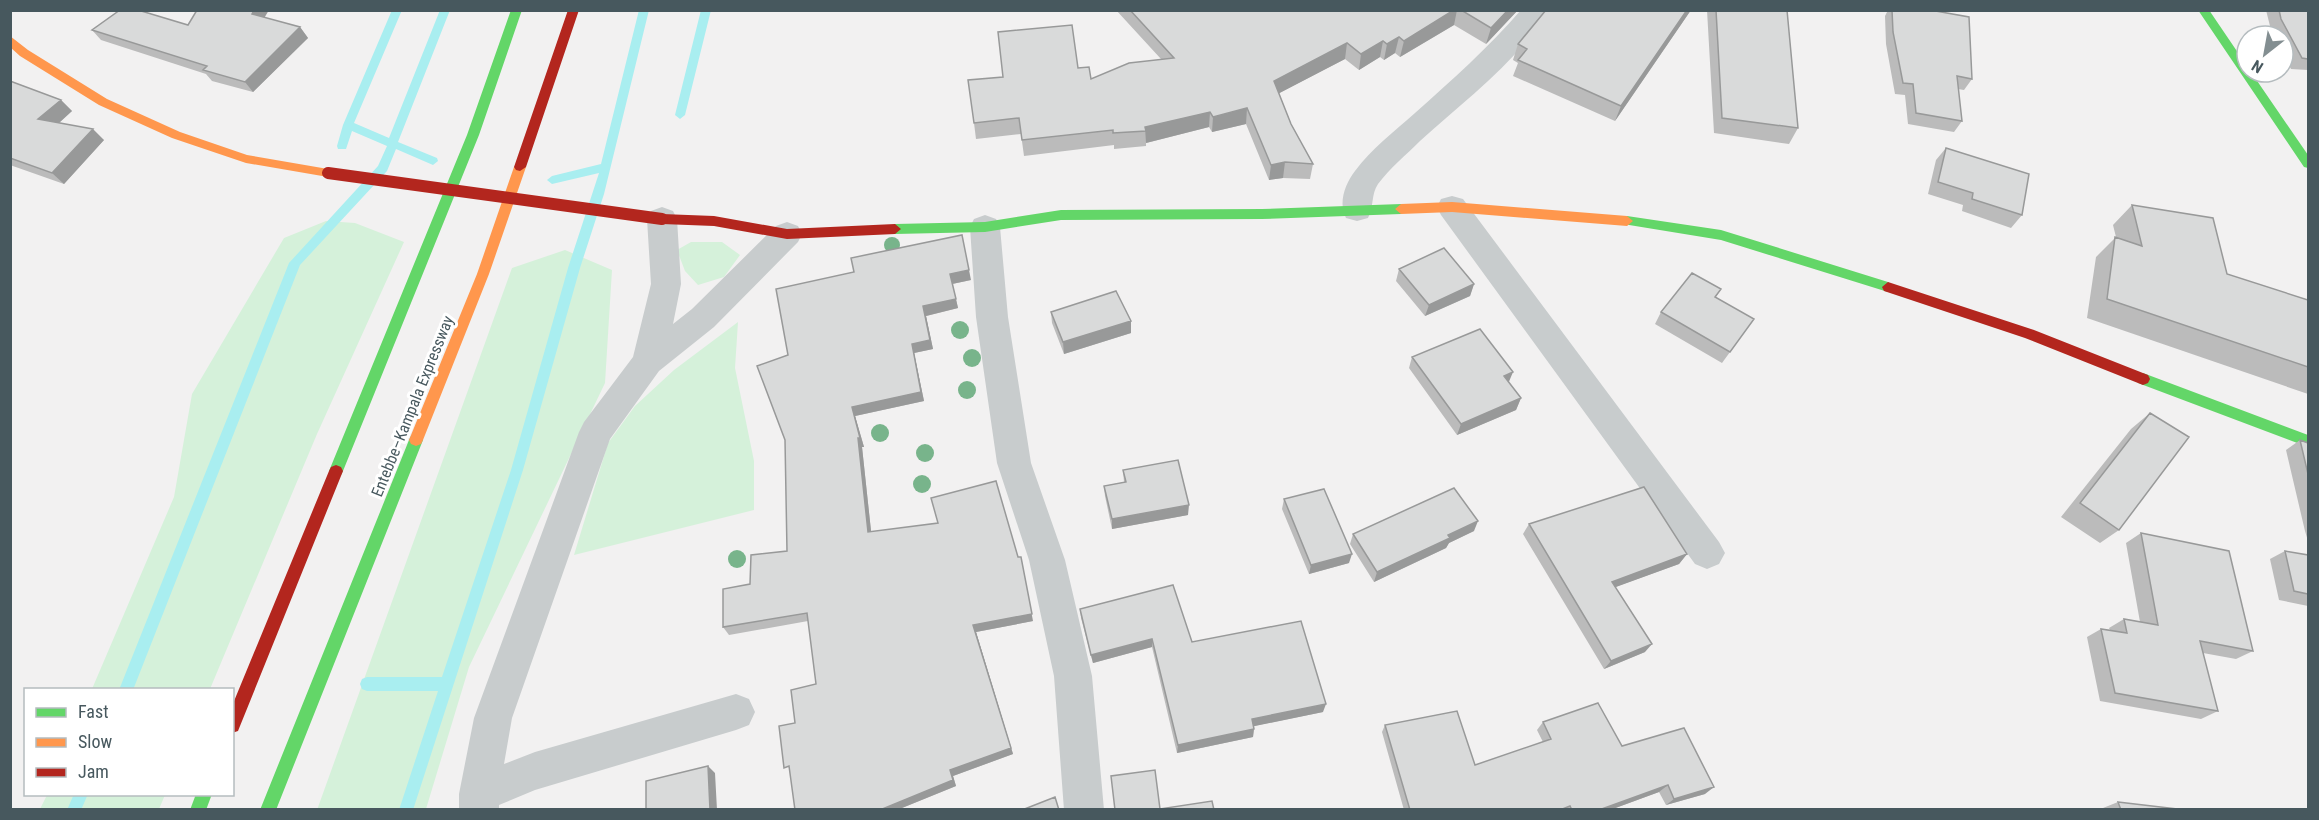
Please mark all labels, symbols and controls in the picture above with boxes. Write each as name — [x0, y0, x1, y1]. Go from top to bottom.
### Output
north arrow — [2235, 24, 2295, 84]
text: N — [2248, 56, 2267, 77]
street label: Entebbe–Kampala Expressway — [367, 313, 458, 500]
legend — [24, 688, 234, 796]
text: Fast — [78, 701, 109, 722]
text: Slow — [78, 731, 113, 752]
text: Jam — [78, 761, 109, 782]

